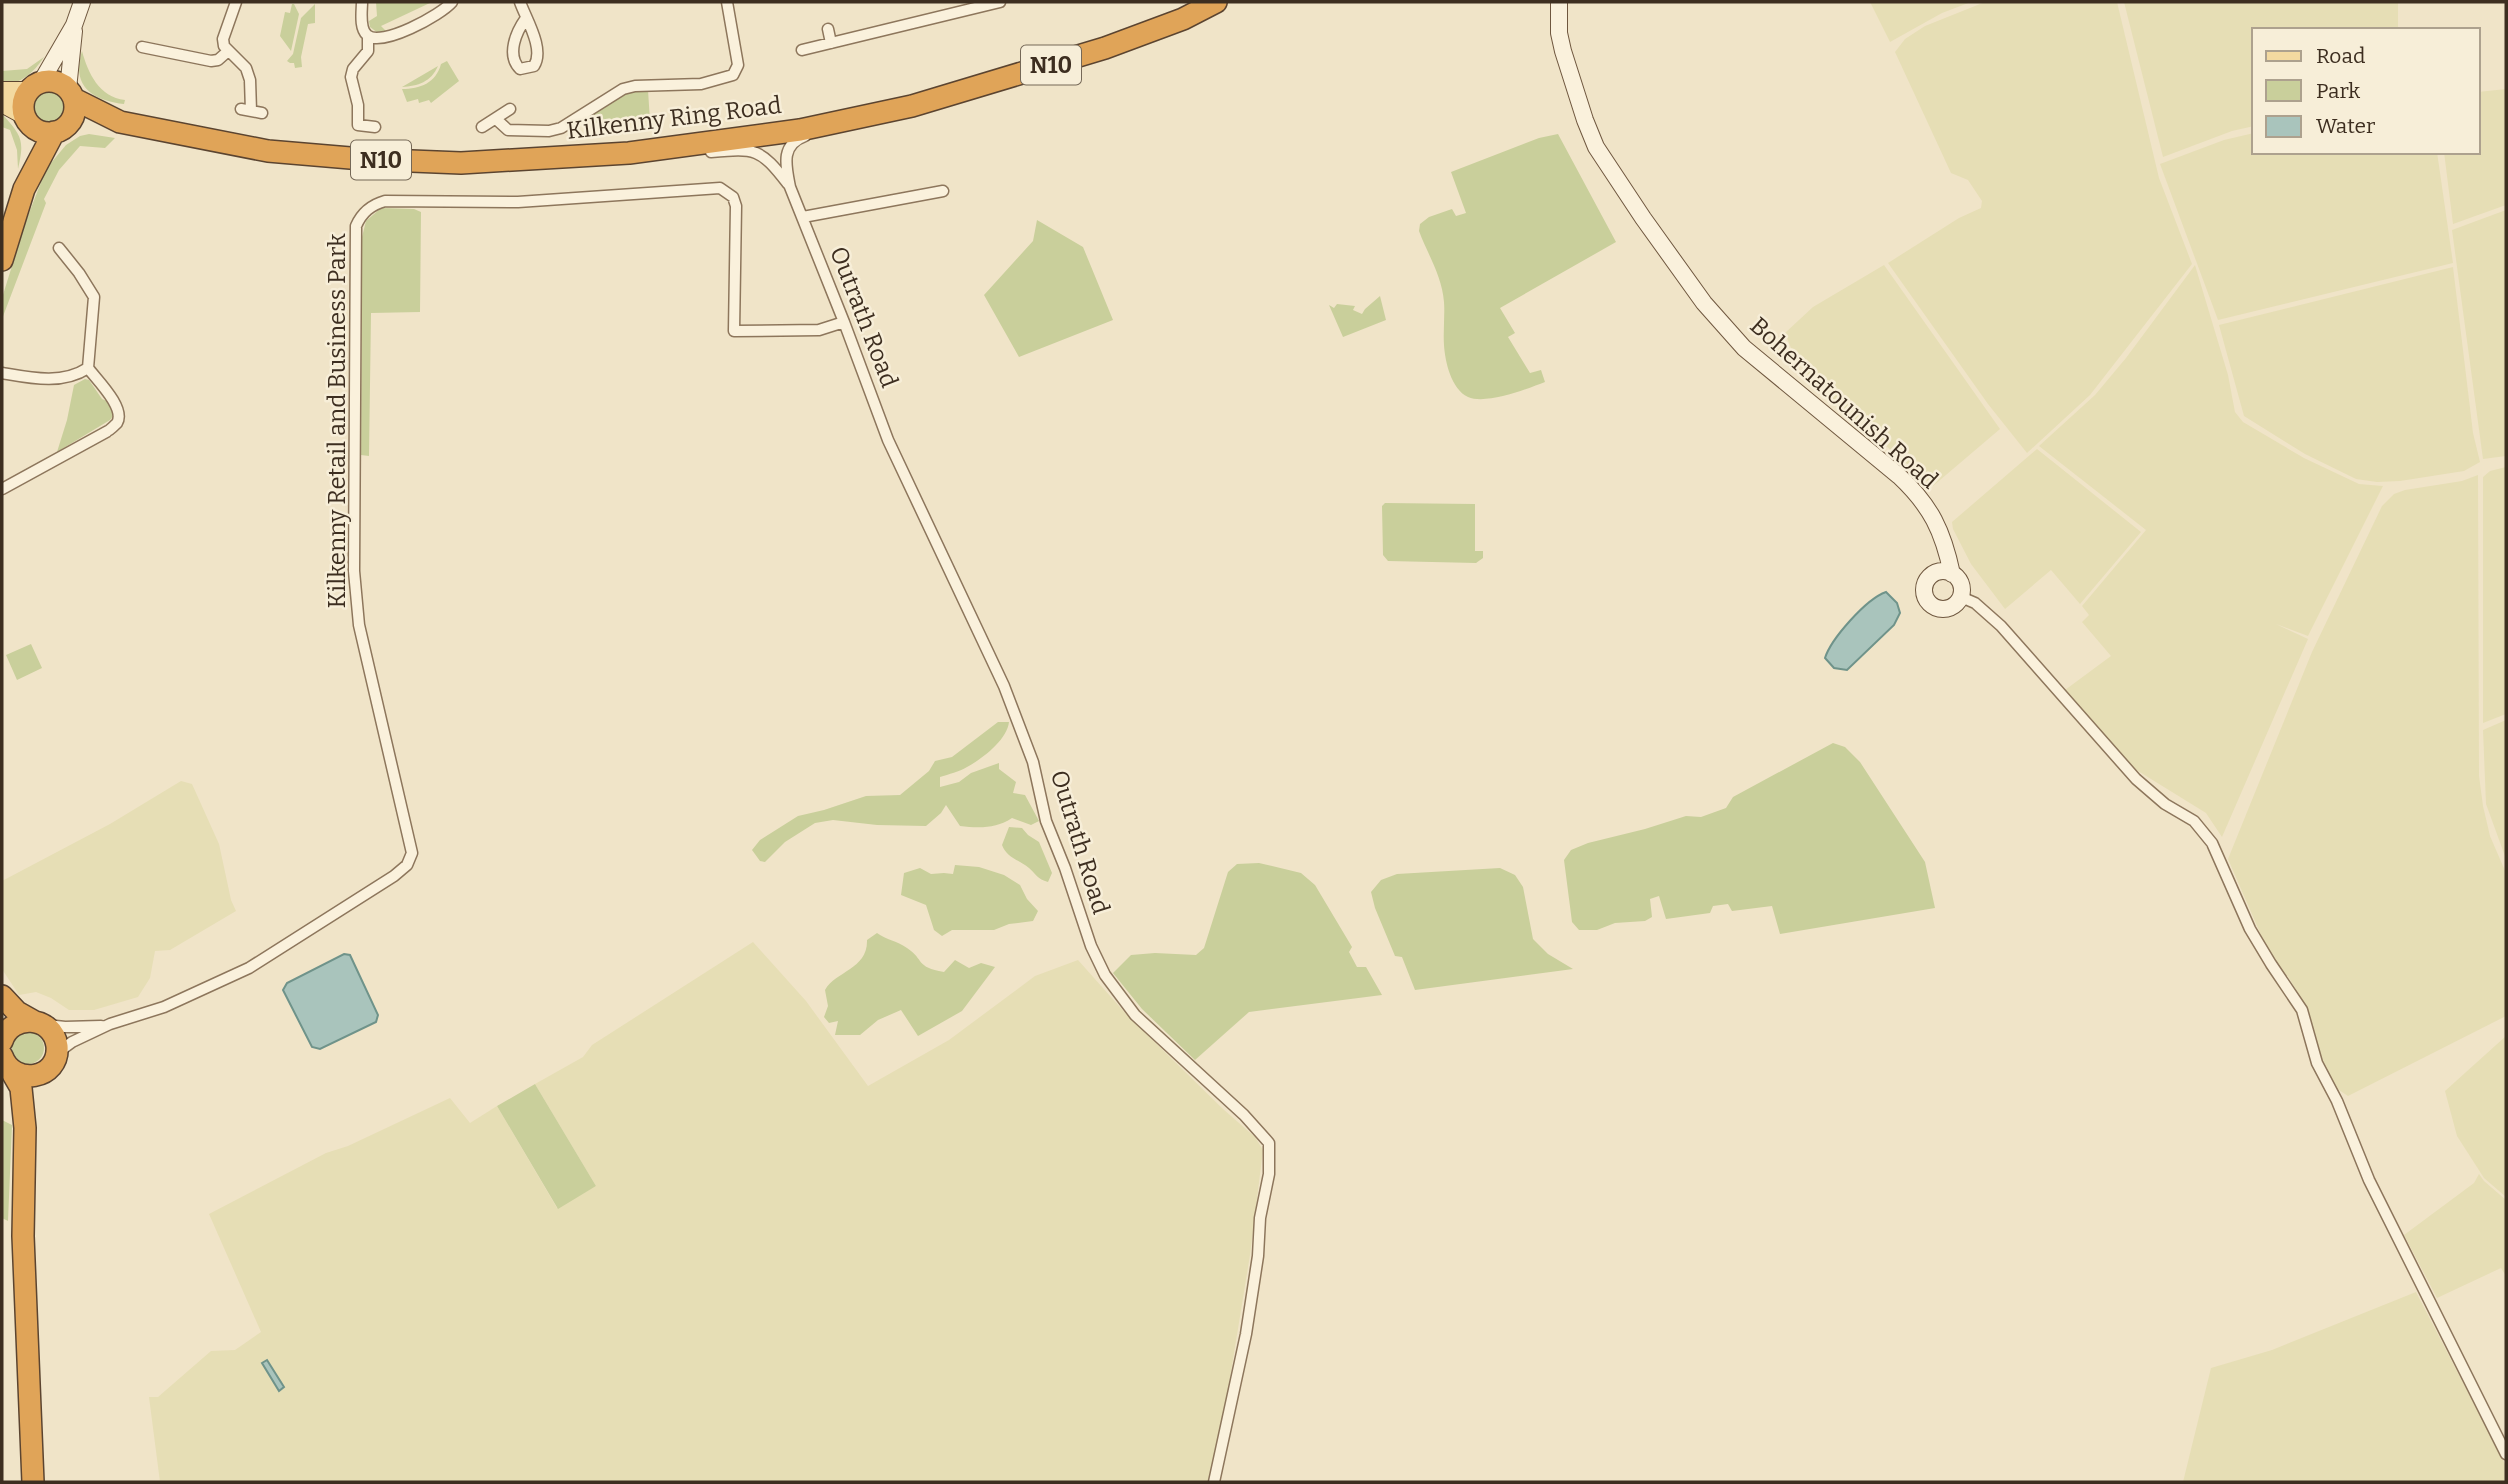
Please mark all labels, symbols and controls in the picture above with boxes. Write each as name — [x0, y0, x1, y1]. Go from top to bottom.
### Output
legend — [2252, 28, 2480, 154]
text: Road — [2316, 43, 2365, 69]
road number: N10 — [1021, 46, 1081, 85]
text: Park — [2316, 78, 2360, 104]
street label: Kilkenny Ring Road — [565, 91, 783, 145]
text: Water — [2316, 113, 2375, 139]
road number: N10 — [351, 140, 411, 180]
street label: Kilkenny Retail and Business Park — [323, 233, 351, 609]
street label: Outrath Road — [824, 243, 904, 391]
street label: Bohernatounish Road — [1744, 311, 1944, 495]
street label: Outrath Road — [1045, 767, 1115, 917]

